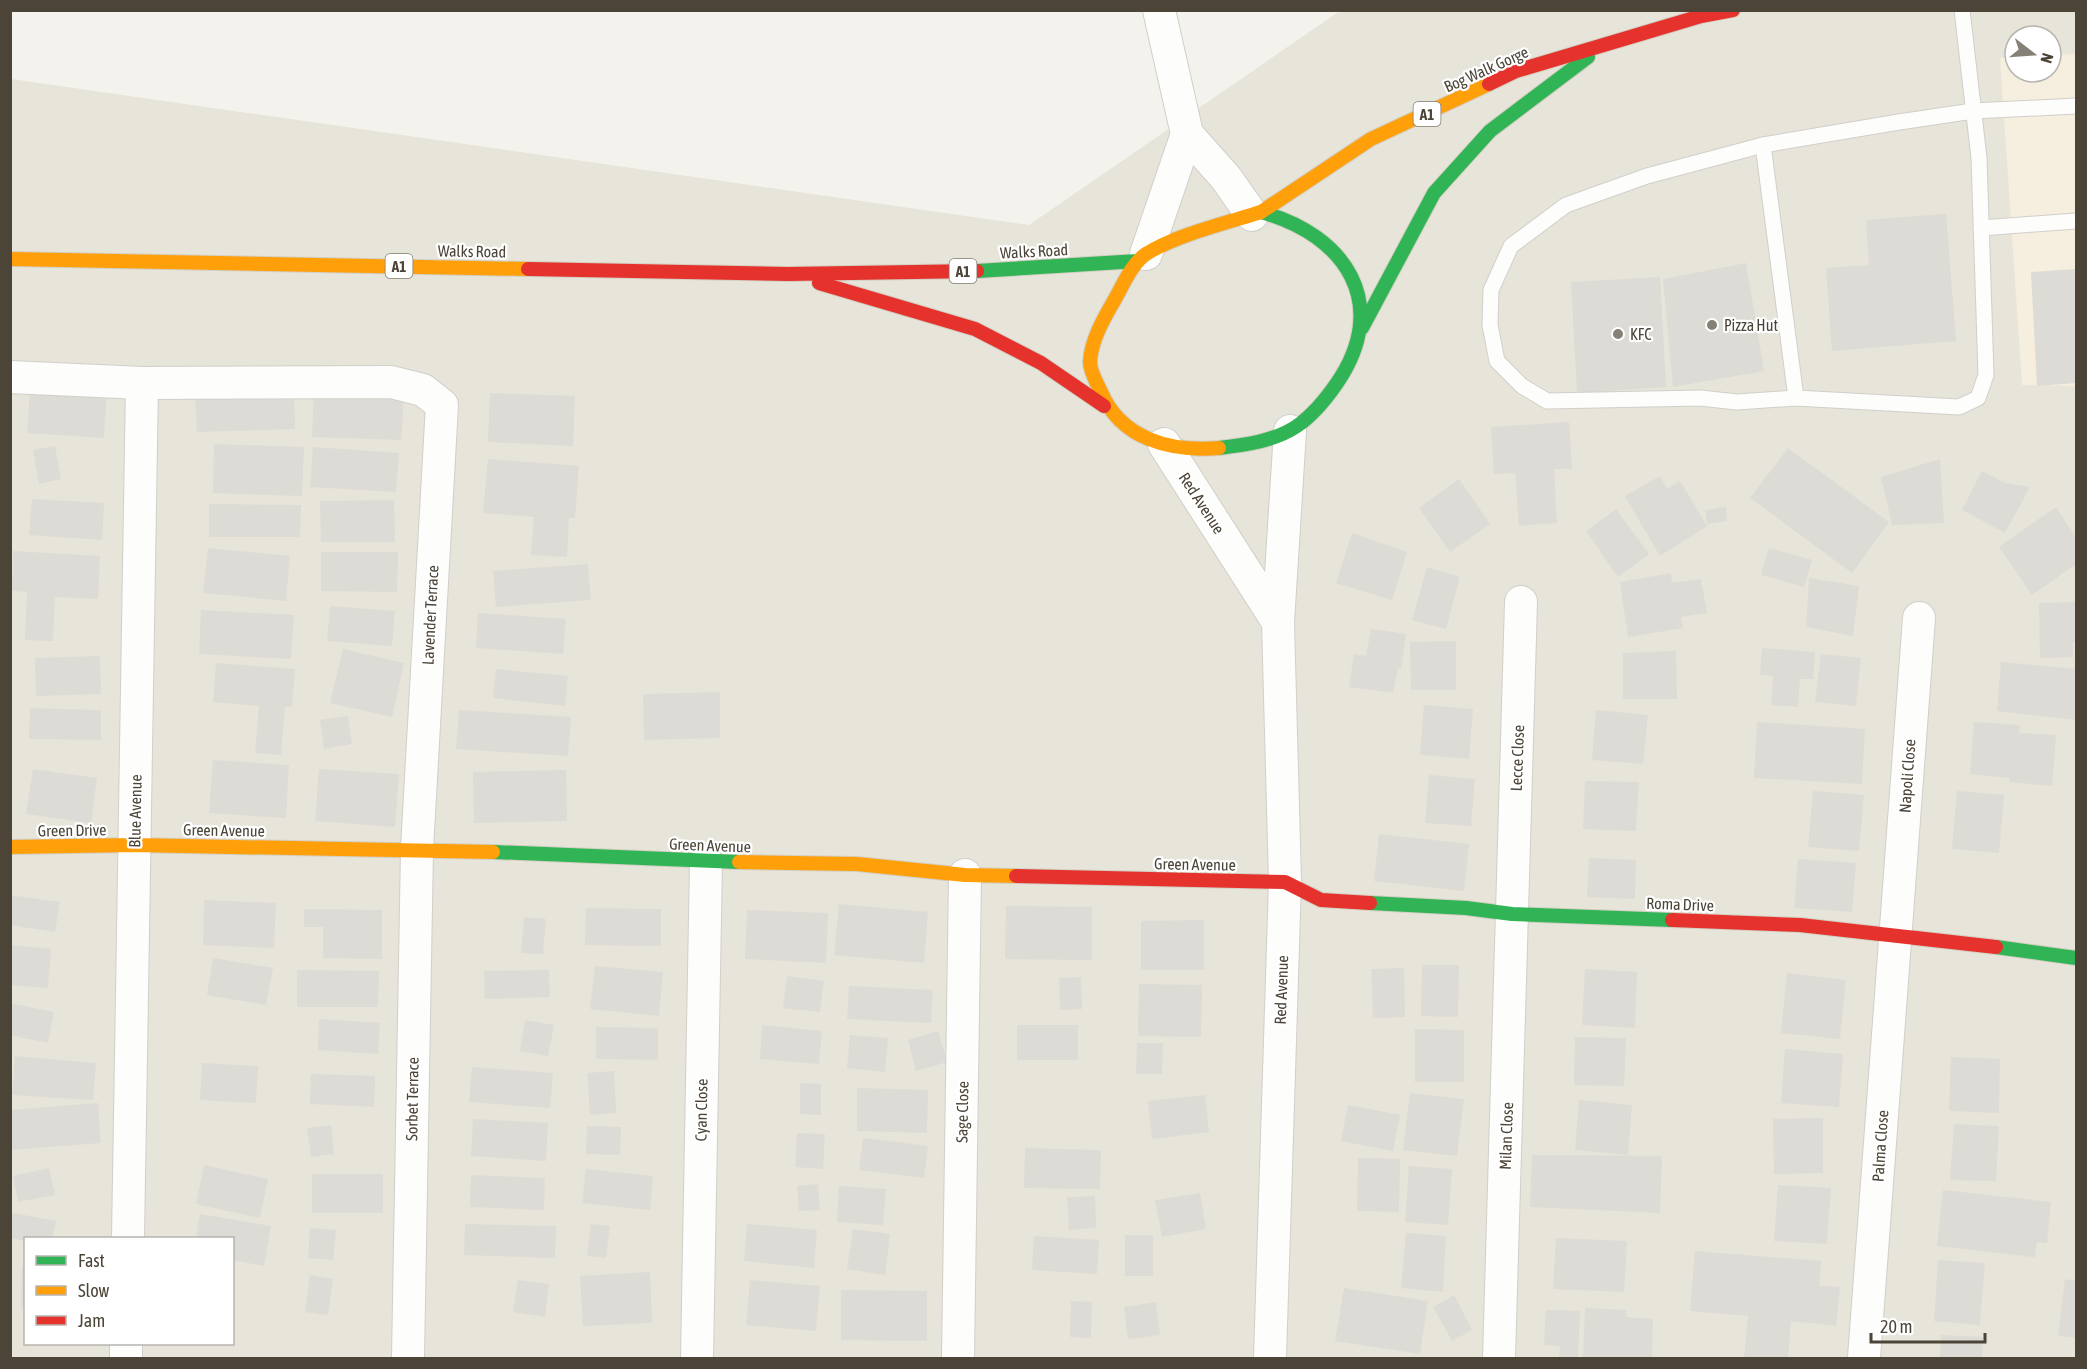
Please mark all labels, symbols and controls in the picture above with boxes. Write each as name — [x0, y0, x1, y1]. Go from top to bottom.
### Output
north arrow — [2003, 24, 2063, 84]
street label: Bog Walk Gorge — [1441, 42, 1531, 96]
text: N — [2037, 51, 2057, 66]
road number: A1 — [1414, 102, 1440, 126]
street label: Walks Road — [999, 240, 1069, 262]
street label: Walks Road — [438, 241, 506, 261]
road number: A1 — [386, 254, 412, 278]
road number: A1 — [950, 259, 976, 283]
place label: Pizza Hut — [1724, 316, 1778, 334]
marker: Pizza Hut — [1705, 318, 1719, 332]
place label: KFC — [1630, 325, 1652, 343]
marker: KFC — [1611, 327, 1625, 341]
street label: Red Avenue — [1176, 469, 1228, 537]
street label: Lavender Terrace — [418, 565, 442, 665]
street label: Lecce Close — [1507, 725, 1527, 791]
street label: Napoli Close — [1895, 739, 1920, 814]
street label: Blue Avenue — [125, 774, 145, 848]
street label: Green Drive — [38, 820, 106, 840]
street label: Green Avenue — [183, 820, 265, 840]
street label: Green Avenue — [669, 835, 751, 855]
street label: Green Avenue — [1154, 854, 1236, 874]
street label: Roma Drive — [1646, 894, 1714, 914]
street label: Red Avenue — [1271, 955, 1291, 1025]
street label: Sorbet Terrace — [402, 1057, 422, 1141]
street label: Cyan Close — [691, 1078, 712, 1142]
street label: Sage Close — [952, 1081, 973, 1143]
street label: Milan Close — [1496, 1102, 1516, 1170]
street label: Palma Close — [1869, 1109, 1891, 1183]
legend — [24, 1237, 234, 1345]
text: Fast — [78, 1250, 105, 1271]
text: Slow — [78, 1280, 109, 1301]
scale bar — [1871, 1306, 1985, 1344]
text: Jam — [78, 1310, 105, 1331]
text: 20 m — [1880, 1316, 1912, 1337]

